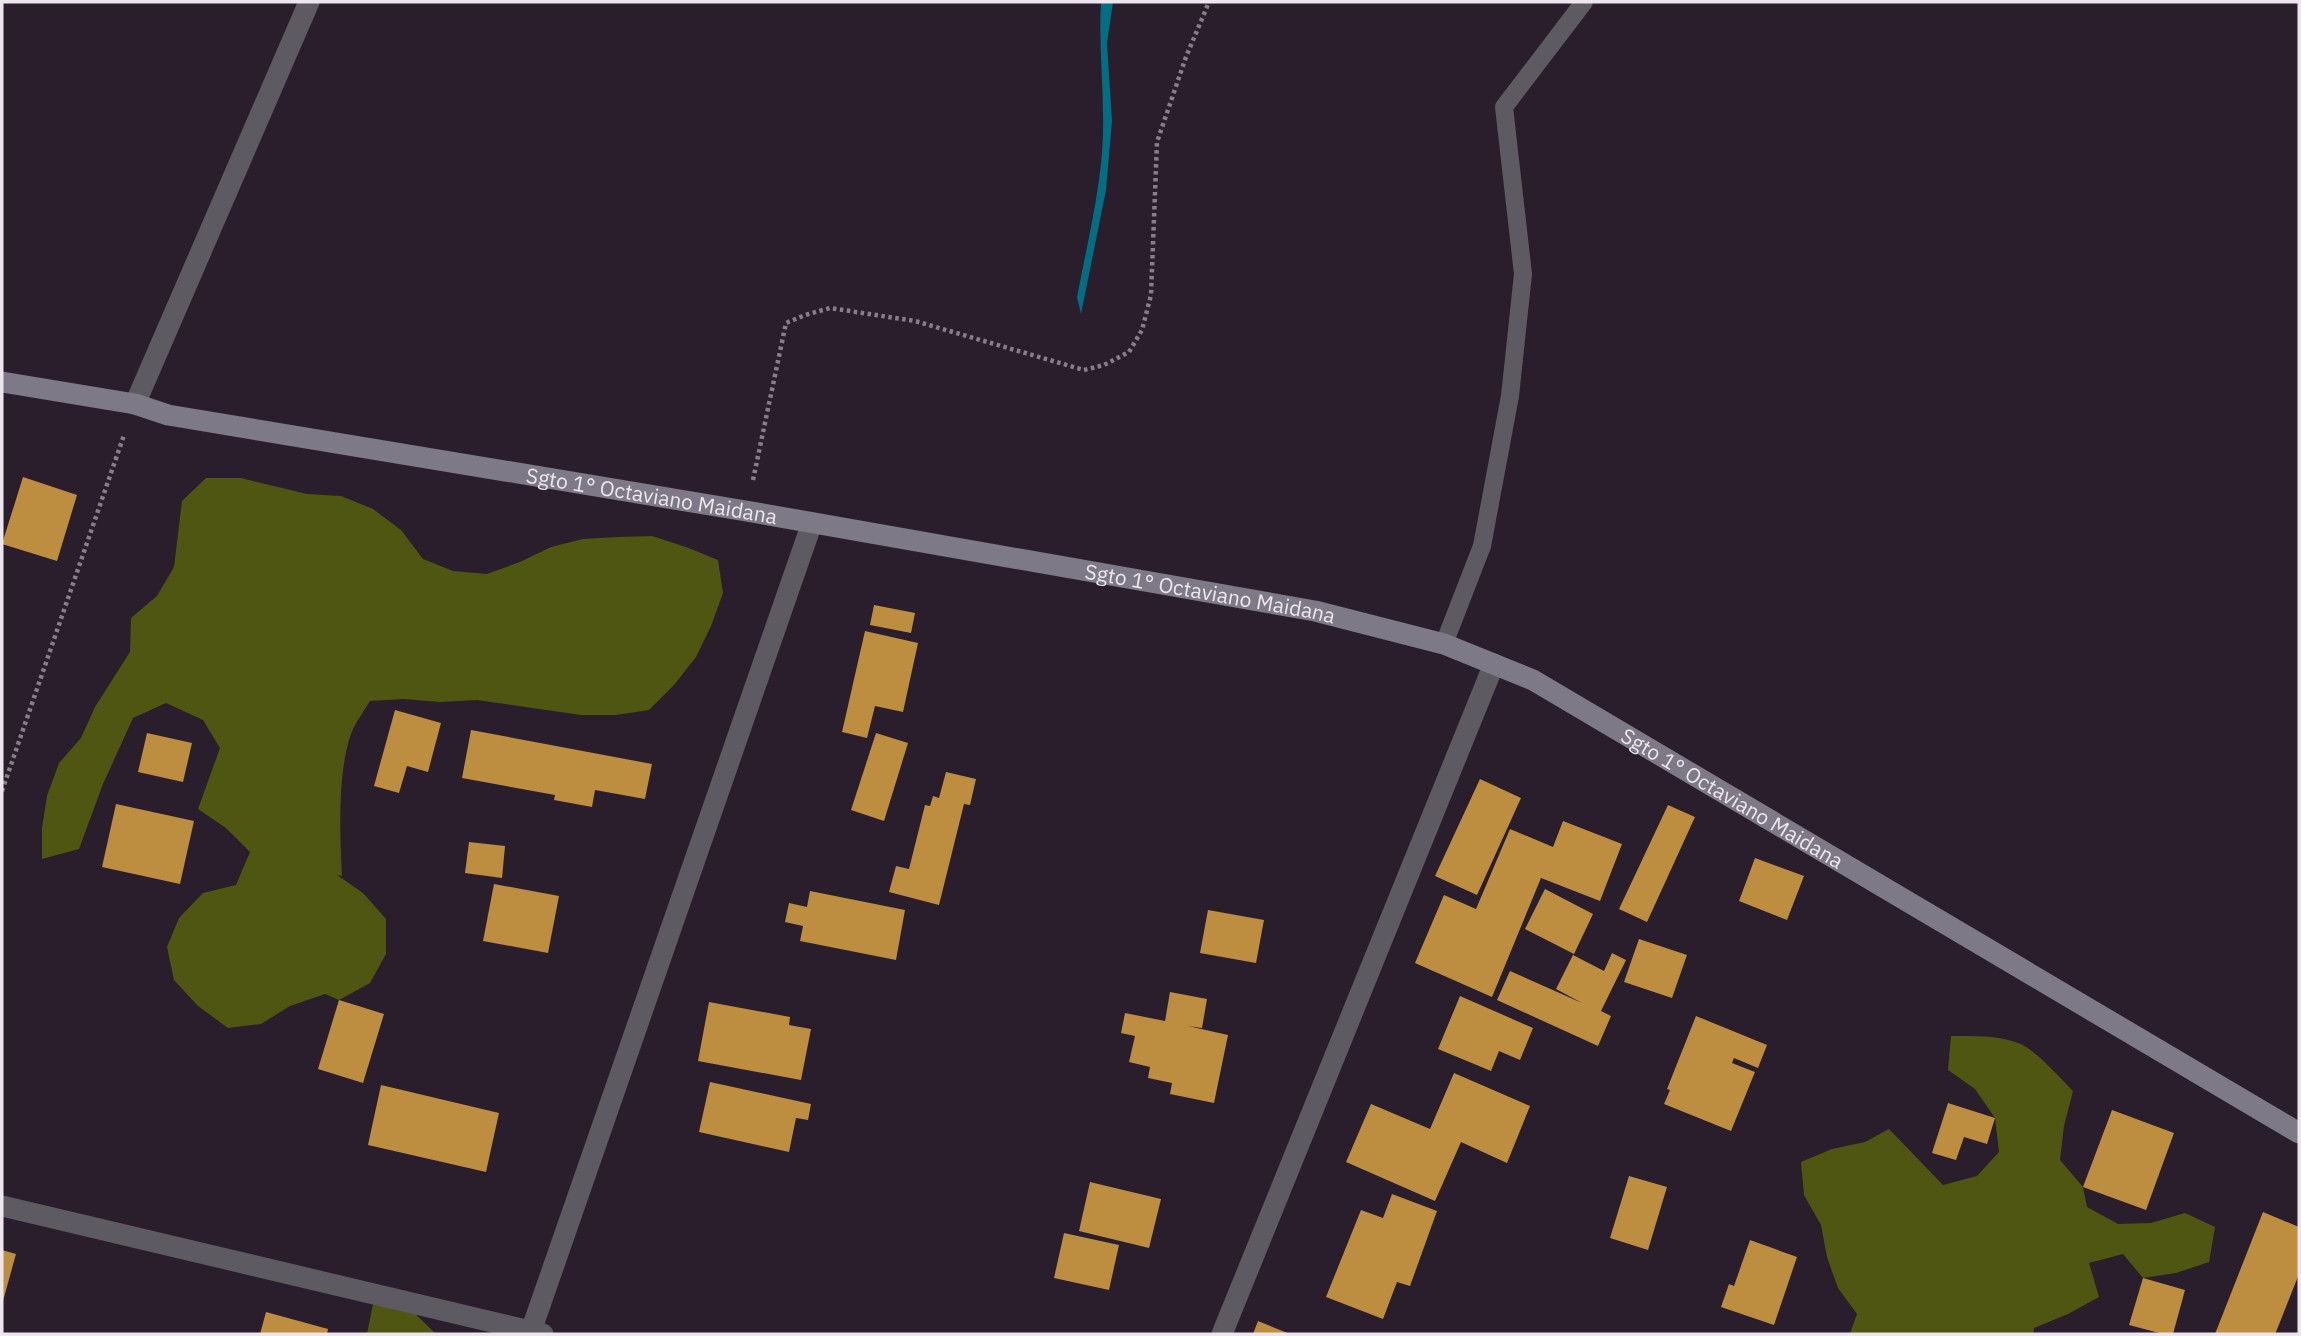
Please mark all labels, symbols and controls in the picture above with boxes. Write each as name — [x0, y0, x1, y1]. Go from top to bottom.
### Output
street label: Sgto 1° Octaviano Maidana — [524, 461, 780, 530]
street label: Sgto 1° Octaviano Maidana — [1083, 557, 1339, 630]
street label: Sgto 1° Octaviano Maidana — [1616, 721, 1849, 875]

